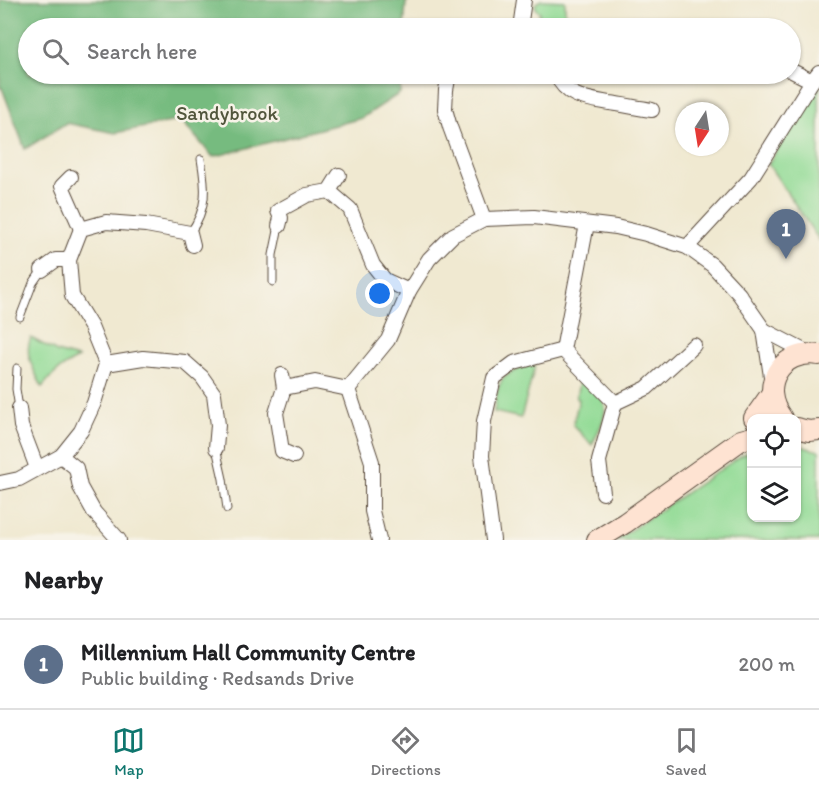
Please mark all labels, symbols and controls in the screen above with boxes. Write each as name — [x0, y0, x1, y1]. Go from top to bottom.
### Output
search box — [18, 18, 801, 84]
icon: search — [39, 35, 72, 68]
text: Search here — [87, 38, 197, 65]
park label: Sandybrook — [176, 101, 279, 125]
north arrow — [675, 102, 729, 156]
pin: 1 — [766, 210, 806, 259]
your location — [365, 279, 394, 308]
map controls — [747, 414, 801, 522]
button: locate — [747, 414, 801, 468]
button: layers — [747, 468, 801, 522]
text: Nearby — [24, 563, 103, 595]
text: Millennium Hall Community Centre — [81, 639, 416, 666]
text: 1 — [39, 652, 48, 676]
text: 200 m — [739, 652, 795, 676]
text: Public building · Redsands Drive — [81, 666, 354, 690]
tab: Map — [112, 724, 145, 779]
tab: Directions — [370, 724, 441, 779]
tab: Saved — [666, 724, 707, 779]

